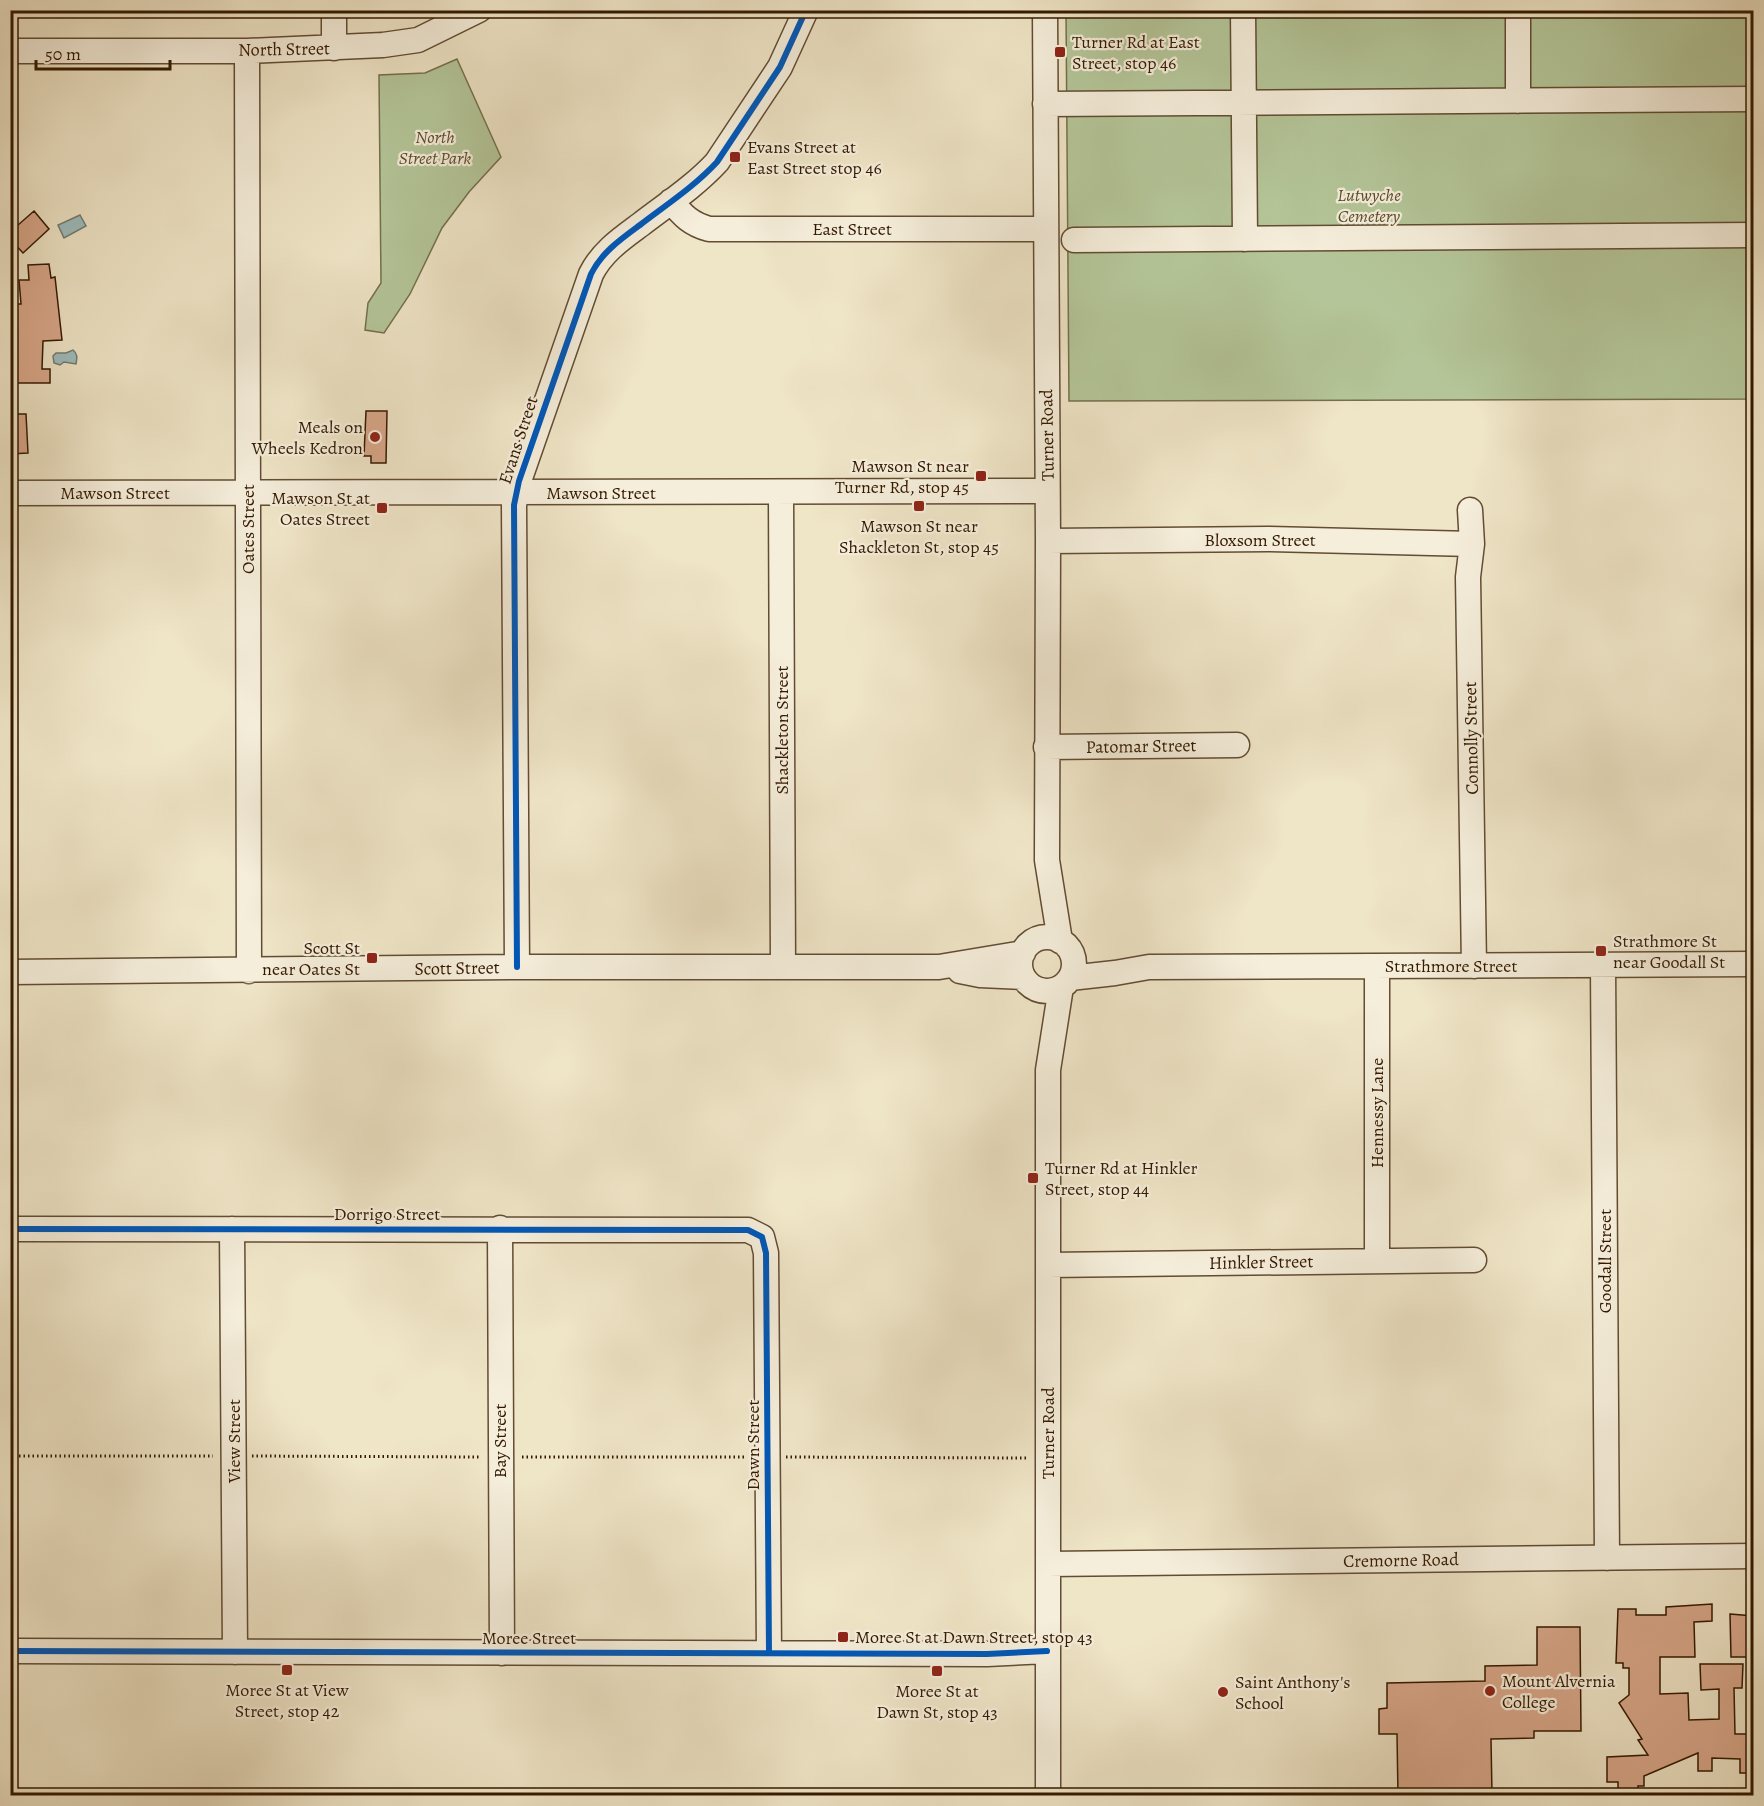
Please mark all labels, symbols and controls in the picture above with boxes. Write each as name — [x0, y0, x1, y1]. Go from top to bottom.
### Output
place label: Turner Rd at East Street, stop 46 — [1072, 30, 1200, 75]
scale bar — [36, 33, 170, 71]
street label: North Street — [238, 36, 330, 62]
text: 50 m — [45, 42, 81, 66]
marker: Turner Rd at East Street, stop 46 — [1053, 45, 1067, 59]
park label: North Street Park — [399, 125, 471, 170]
place label: Evans Street at East Street stop 46 — [747, 135, 882, 180]
marker: Evans Street at East Street stop 46 — [728, 150, 742, 164]
park label: Lutwyche Cemetery — [1337, 183, 1401, 228]
street label: East Street — [812, 217, 892, 241]
street label: Turner Road — [1034, 389, 1060, 481]
street label: Evans Street — [493, 393, 544, 487]
place label: Meals on Wheels Kedron — [250, 415, 363, 460]
marker: Meals on Wheels Kedron — [368, 430, 382, 444]
place label: Mawson St near Turner Rd, stop 45 — [835, 454, 969, 499]
marker: Mawson St near Turner Rd, stop 45 — [974, 469, 988, 483]
street label: Mawson Street — [60, 481, 170, 505]
street label: Mawson Street — [546, 481, 656, 505]
street label: Oates Street — [236, 484, 260, 574]
place label: Mawson St at Oates Street — [271, 486, 370, 531]
marker: Mawson St near Shackleton St, stop 45 — [912, 499, 926, 513]
marker: Mawson St at Oates Street — [375, 501, 389, 515]
place label: Mawson St near Shackleton St, stop 45 — [839, 514, 999, 559]
street label: Bloxsom Street — [1204, 528, 1316, 552]
street label: Shackleton Street — [770, 665, 794, 795]
street label: Connolly Street — [1458, 681, 1484, 795]
street label: Patomar Street — [1085, 733, 1197, 759]
place label: Strathmore St near Goodall St — [1613, 929, 1725, 974]
place label: Scott St near Oates St — [262, 936, 360, 981]
marker: Strathmore St near Goodall St — [1594, 944, 1608, 958]
marker: Scott St near Oates St — [365, 951, 379, 965]
street label: Strathmore Street — [1385, 954, 1517, 978]
street label: Scott Street — [414, 955, 500, 981]
street label: Hennessy Lane — [1365, 1058, 1389, 1168]
place label: Turner Rd at Hinkler Street, stop 44 — [1045, 1156, 1198, 1201]
marker: Turner Rd at Hinkler Street, stop 44 — [1026, 1171, 1040, 1185]
street label: Dorrigo Street — [334, 1202, 440, 1226]
street label: Goodall Street — [1593, 1209, 1617, 1313]
street label: Hinkler Street — [1209, 1249, 1313, 1275]
street label: Turner Road — [1036, 1387, 1060, 1479]
street label: View Street — [222, 1399, 246, 1484]
street label: Dawn Street — [741, 1399, 765, 1491]
street label: Bay Street — [488, 1404, 512, 1478]
street label: Cremorne Road — [1343, 1547, 1459, 1573]
place label: Moree St at Dawn Street, stop 43 — [855, 1625, 1093, 1649]
street label: Moree Street — [482, 1626, 576, 1650]
marker: Moree St at Dawn Street, stop 43 — [836, 1630, 850, 1644]
marker: Moree St at View Street, stop 42 — [280, 1663, 294, 1677]
marker: Moree St at Dawn St, stop 43 — [930, 1664, 944, 1678]
place label: Mount Alvernia College — [1502, 1669, 1616, 1714]
place label: Saint Anthony's School — [1235, 1670, 1351, 1715]
place label: Moree St at View Street, stop 42 — [225, 1678, 349, 1723]
place label: Moree St at Dawn St, stop 43 — [876, 1679, 998, 1724]
marker: Mount Alvernia College — [1483, 1684, 1497, 1698]
marker: Saint Anthony's School — [1216, 1685, 1230, 1699]

